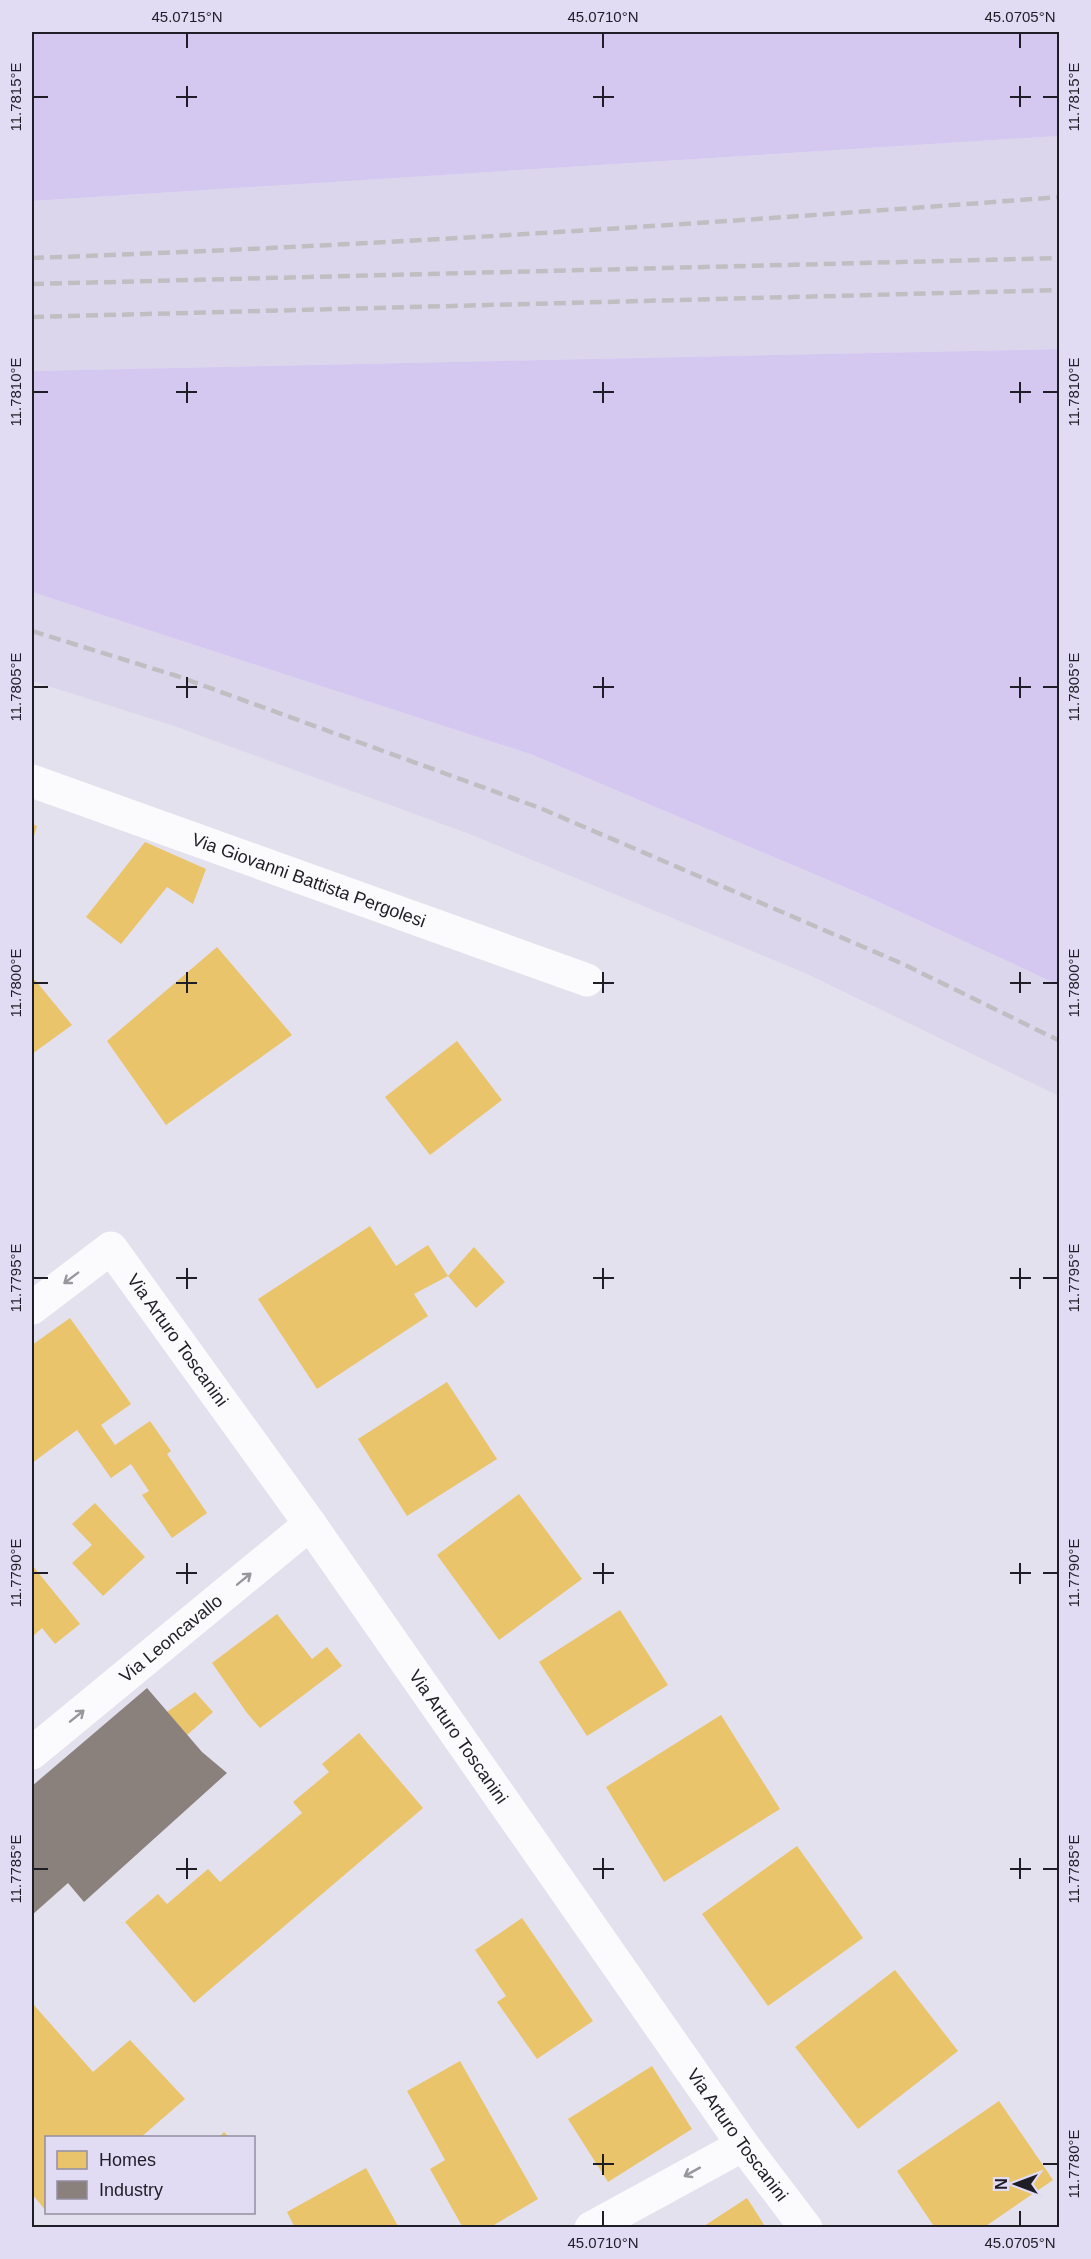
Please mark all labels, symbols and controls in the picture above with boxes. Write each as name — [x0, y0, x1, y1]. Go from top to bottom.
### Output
text: 45.0715°N — [151, 8, 223, 25]
text: 45.0710°N — [567, 8, 639, 25]
text: 45.0705°N — [984, 8, 1056, 25]
text: 11.7815°E — [7, 62, 24, 132]
text: 11.7815°E — [1065, 62, 1082, 132]
text: 11.7810°E — [7, 357, 24, 427]
text: 11.7810°E — [1065, 357, 1082, 427]
text: 11.7805°E — [7, 652, 24, 722]
text: 11.7805°E — [1065, 652, 1082, 722]
street label: Via Giovanni Battista Pergolesi — [189, 829, 428, 931]
text: 11.7800°E — [7, 948, 24, 1018]
text: 11.7800°E — [1065, 948, 1082, 1018]
text: 11.7795°E — [7, 1243, 24, 1313]
text: 11.7795°E — [1065, 1243, 1082, 1313]
street label: Via Arturo Toscanini — [123, 1270, 232, 1410]
one-way arrow — [64, 1272, 80, 1284]
text: 11.7790°E — [7, 1538, 24, 1608]
text: 11.7790°E — [1065, 1538, 1082, 1608]
one-way arrow — [235, 1573, 251, 1586]
street label: Via Leoncavallo — [116, 1591, 226, 1687]
street label: Via Arturo Toscanini — [405, 1666, 512, 1808]
one-way arrow — [69, 1710, 85, 1723]
text: 11.7785°E — [7, 1834, 24, 1904]
text: 11.7785°E — [1065, 1834, 1082, 1904]
street label: Via Arturo Toscanini — [683, 2065, 792, 2205]
text: 11.7780°E — [1065, 2129, 1082, 2199]
legend — [45, 2136, 255, 2214]
text: Homes — [99, 2150, 156, 2170]
north arrow — [986, 2154, 1046, 2214]
one-way arrow — [684, 2166, 701, 2178]
text: N — [993, 2178, 1010, 2190]
text: Industry — [99, 2180, 163, 2200]
text: 45.0710°N — [567, 2234, 639, 2251]
text: 45.0705°N — [984, 2234, 1056, 2251]

